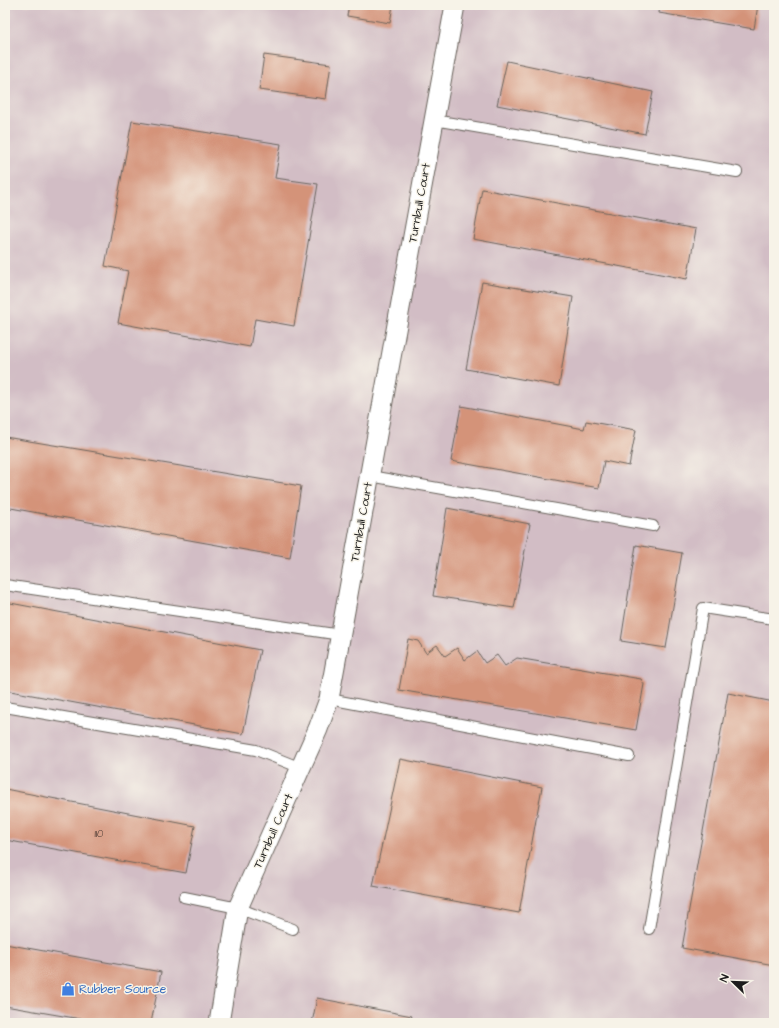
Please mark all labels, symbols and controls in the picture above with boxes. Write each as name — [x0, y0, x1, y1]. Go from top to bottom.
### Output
street label: Turnbull Court — [404, 162, 435, 244]
street label: Turnbull Court — [346, 481, 377, 563]
street label: Turnbull Court — [249, 791, 298, 871]
house number: 110 — [95, 827, 103, 841]
north arrow — [713, 962, 753, 1002]
text: N — [716, 972, 733, 984]
shop icon: Rubber Source — [60, 981, 76, 997]
place label: Rubber Source — [79, 981, 167, 998]

